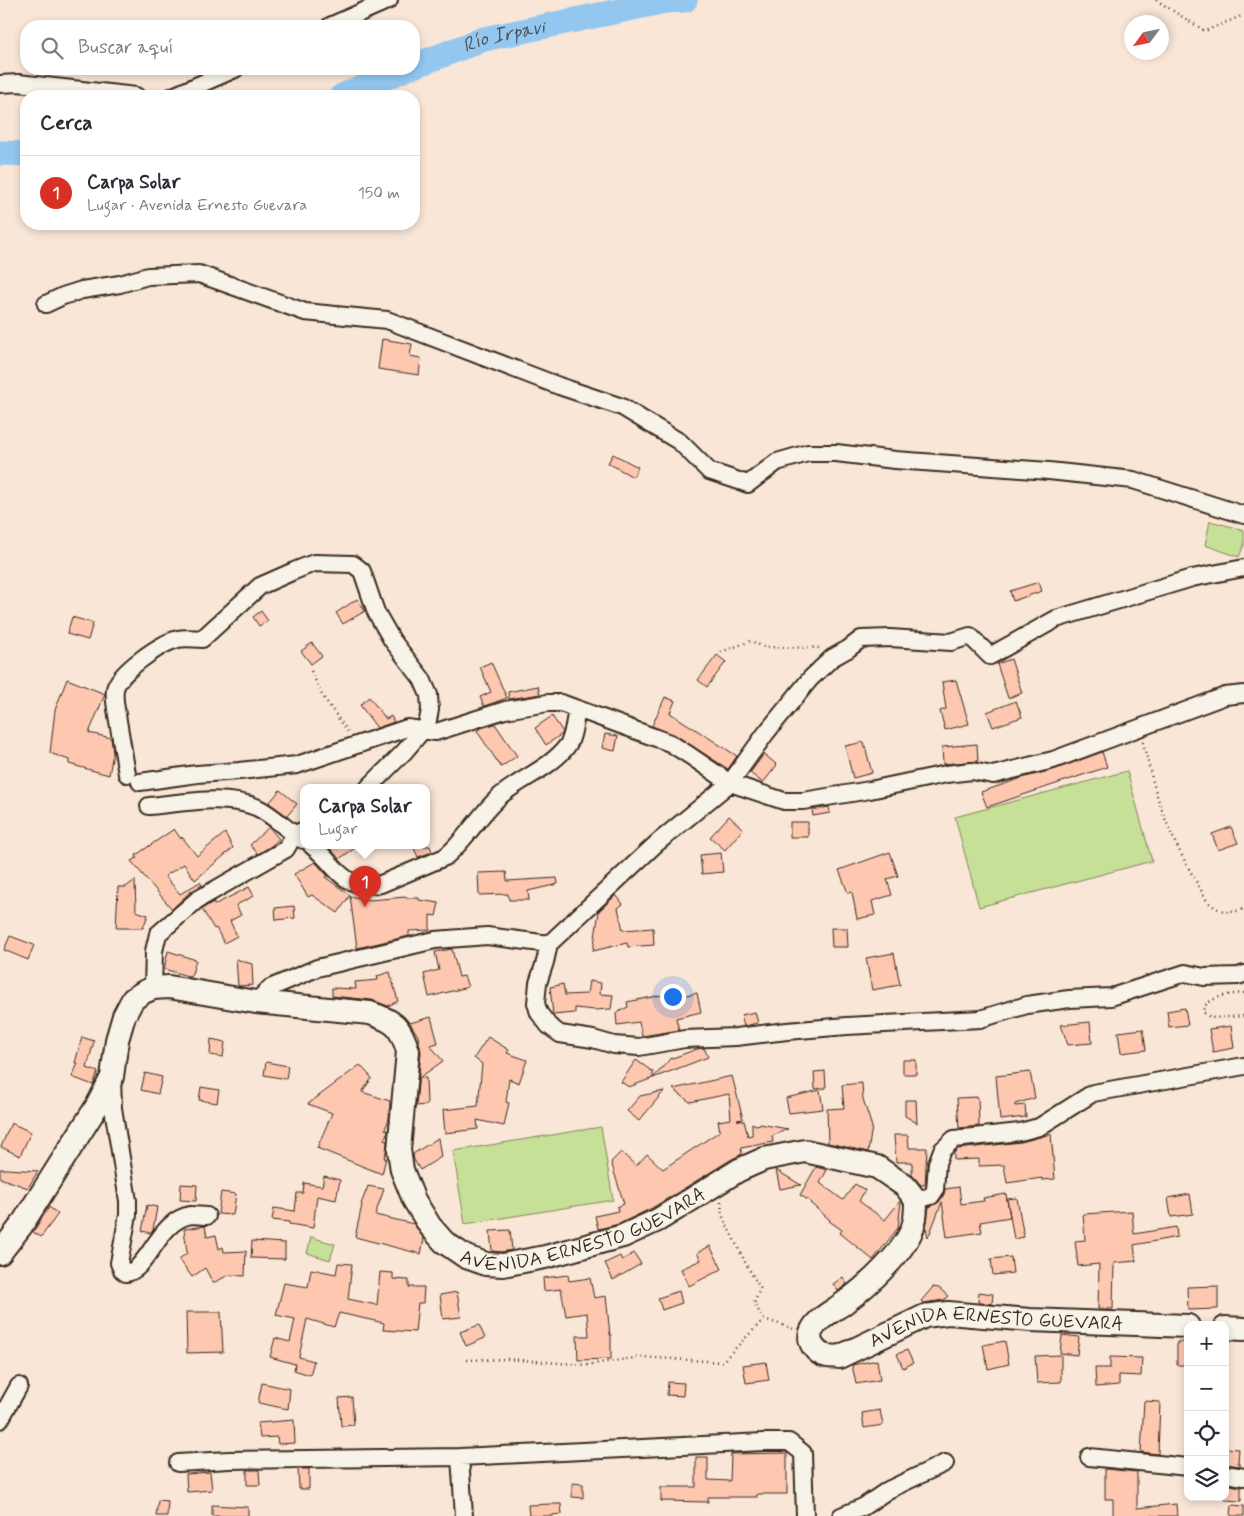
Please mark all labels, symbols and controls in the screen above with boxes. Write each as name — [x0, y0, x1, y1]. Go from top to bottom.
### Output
water label: Río Irpavi — [459, 13, 550, 60]
north arrow — [1124, 15, 1169, 60]
search box — [20, 20, 420, 75]
icon: search — [38, 34, 66, 62]
text: Buscar aquí — [78, 35, 173, 60]
text: Cerca — [40, 109, 93, 137]
text: Carpa Solar — [87, 170, 180, 195]
text: 1 — [52, 183, 60, 204]
text: 150 m — [358, 183, 400, 204]
text: Lugar · Avenida Ernesto Guevara — [87, 195, 307, 216]
popup — [300, 784, 430, 849]
text: Carpa Solar — [318, 794, 412, 819]
text: Lugar — [318, 819, 358, 840]
pin: 1 — [349, 866, 381, 907]
your location — [660, 984, 686, 1010]
street label: AVENIDA ERNESTO GUEVARA — [457, 1181, 710, 1278]
street label: AVENIDA ERNESTO GUEVARA — [865, 1300, 1124, 1353]
map controls — [1184, 1321, 1229, 1501]
button: + — [1184, 1321, 1229, 1366]
button: − — [1184, 1366, 1229, 1411]
button: locate — [1184, 1411, 1229, 1456]
button: layers — [1184, 1456, 1229, 1501]

